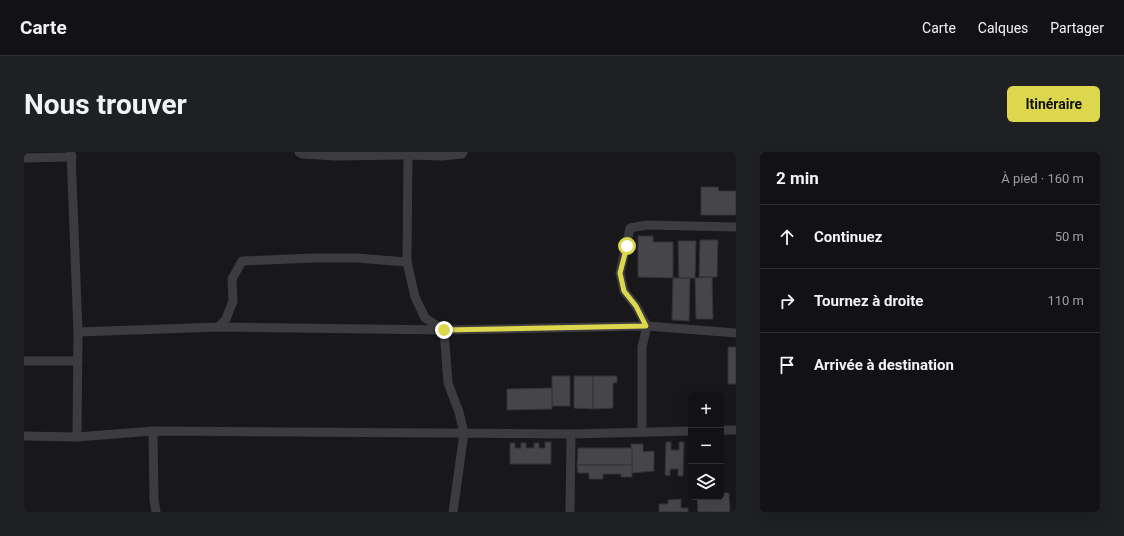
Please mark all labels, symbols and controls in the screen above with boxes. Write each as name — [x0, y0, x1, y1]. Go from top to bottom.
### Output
text: Carte — [20, 16, 67, 39]
text: Carte — [922, 20, 956, 36]
text: Calques — [978, 20, 1028, 36]
text: Partager — [1050, 20, 1104, 36]
button: Itinéraire — [1007, 86, 1100, 122]
text: Nous trouver — [24, 88, 187, 121]
text: 2 min — [776, 168, 819, 188]
text: À pied · 160 m — [1001, 171, 1084, 186]
icon: ahead — [776, 226, 798, 248]
text: Continuez — [814, 228, 882, 246]
text: 50 m — [1055, 229, 1084, 244]
route start — [618, 237, 636, 255]
icon: right — [776, 290, 798, 312]
text: Tournez à droite — [814, 292, 923, 310]
text: 110 m — [1047, 293, 1084, 308]
route end — [435, 321, 453, 339]
icon: arrive — [776, 354, 798, 376]
text: Arrivée à destination — [814, 356, 954, 374]
map controls — [688, 392, 724, 500]
button: + — [688, 392, 724, 428]
button: − — [688, 428, 724, 464]
button: layers — [688, 464, 724, 500]

